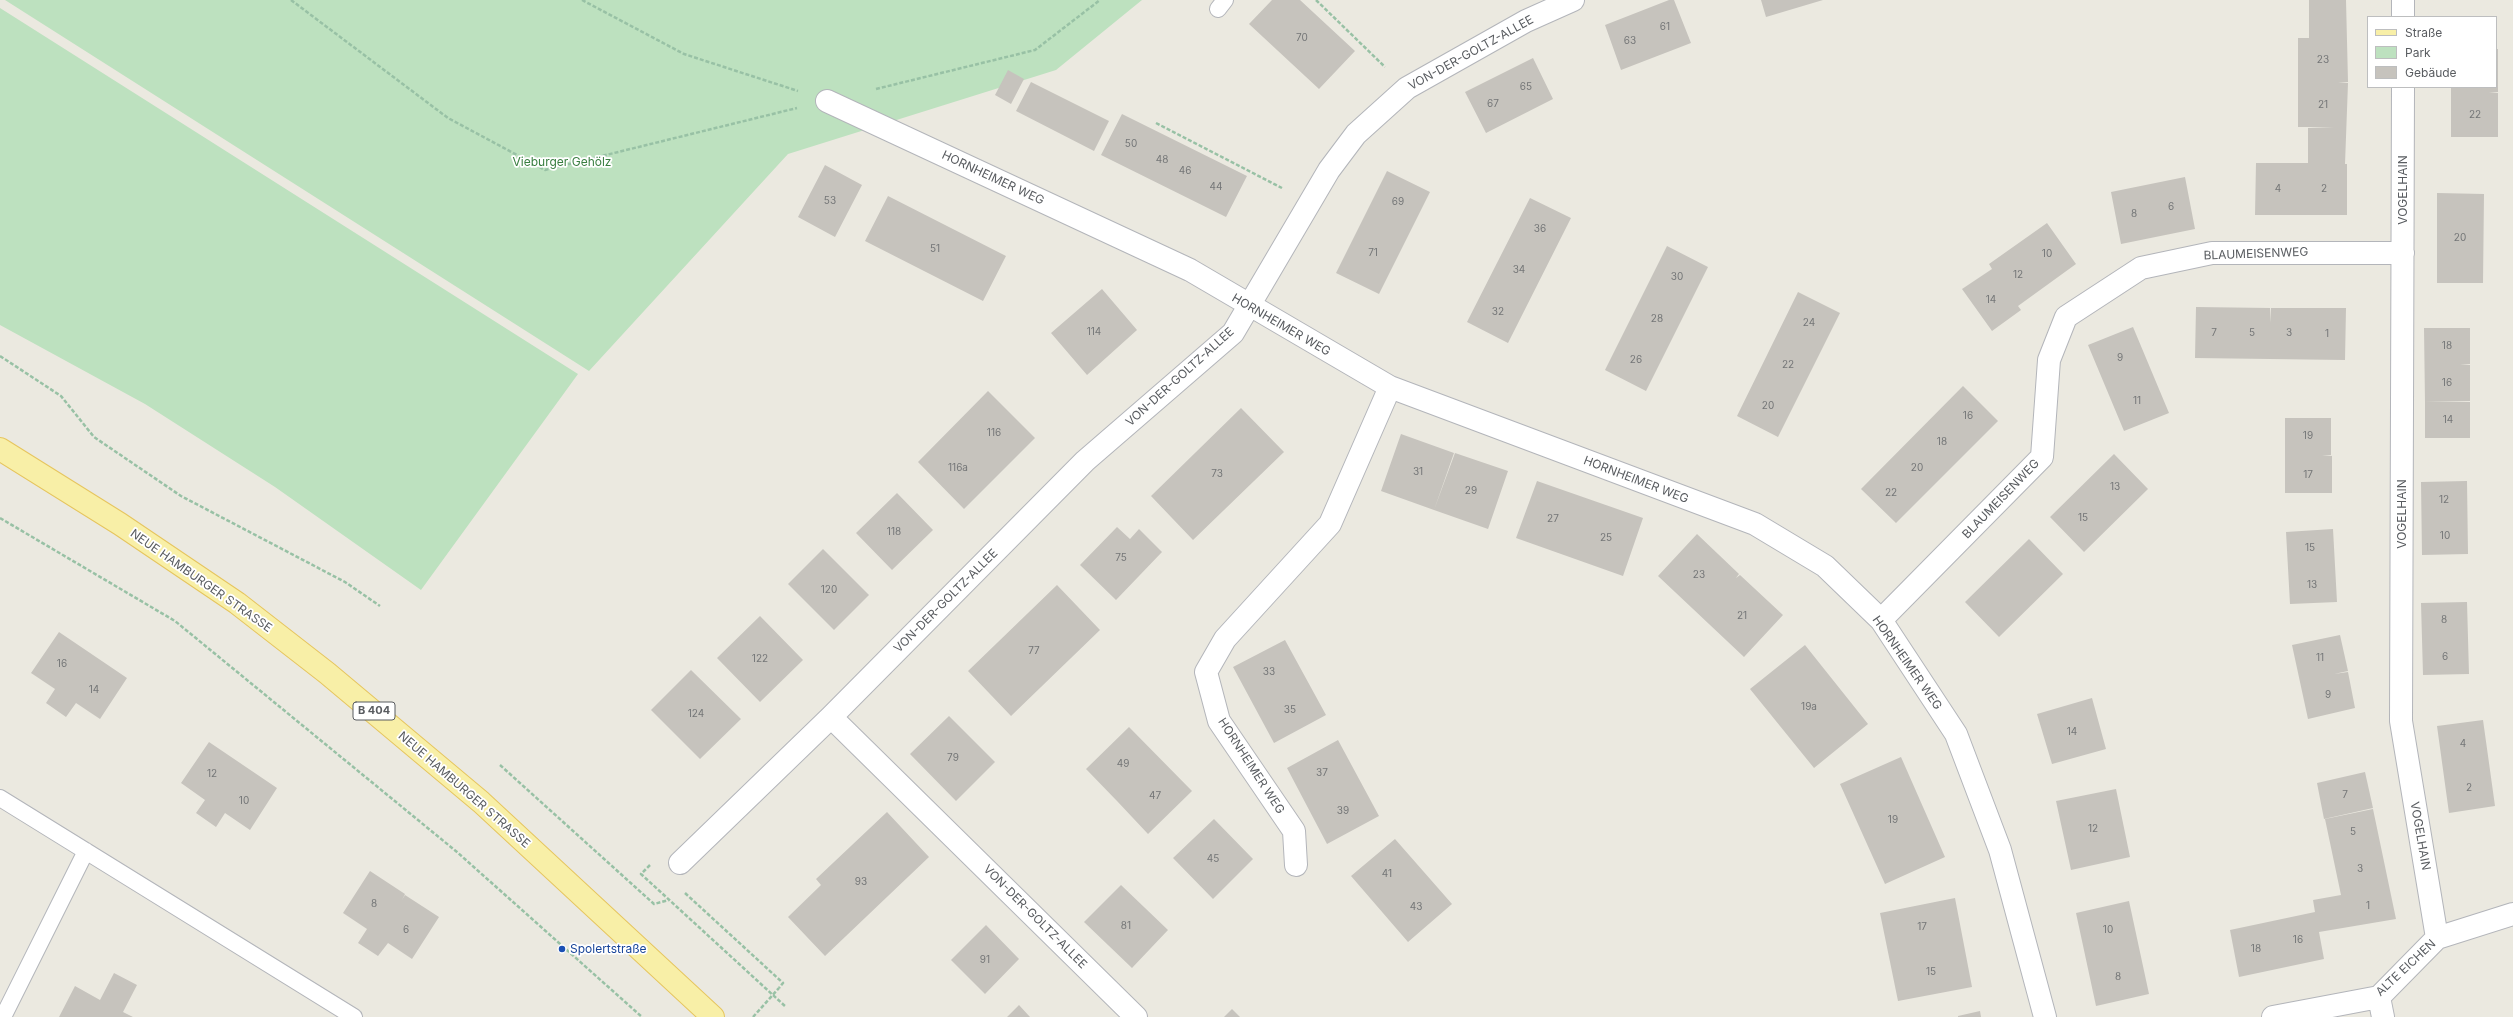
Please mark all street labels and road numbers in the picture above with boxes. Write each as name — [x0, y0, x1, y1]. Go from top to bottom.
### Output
street label: VON-DER-GOLTZ-ALLEE — [1406, 13, 1536, 93]
street label: HORNHEIMER WEG — [939, 148, 1047, 208]
street label: VOGELHAIN — [2396, 155, 2410, 225]
street label: BLAUMEISENWEG — [2203, 245, 2309, 263]
street label: HORNHEIMER WEG — [1229, 291, 1333, 359]
street label: VON-DER-GOLTZ-ALLEE — [1123, 325, 1237, 429]
street label: HORNHEIMER WEG — [1581, 453, 1691, 507]
street label: BLAUMEISENWEG — [1959, 456, 2043, 542]
street label: VOGELHAIN — [2395, 479, 2409, 549]
street label: NEUE HAMBURGER STRASSE — [127, 526, 275, 636]
street label: VON-DER-GOLTZ-ALLEE — [891, 546, 1001, 656]
street label: HORNHEIMER WEG — [1869, 613, 1945, 713]
road number: B 404 — [353, 702, 395, 720]
street label: HORNHEIMER WEG — [1215, 715, 1287, 817]
street label: NEUE HAMBURGER STRASSE — [395, 729, 533, 851]
street label: VOGELHAIN — [2407, 801, 2433, 871]
street label: VON-DER-GOLTZ-ALLEE — [980, 862, 1090, 972]
street label: ALTE EICHEN — [2373, 937, 2439, 999]

